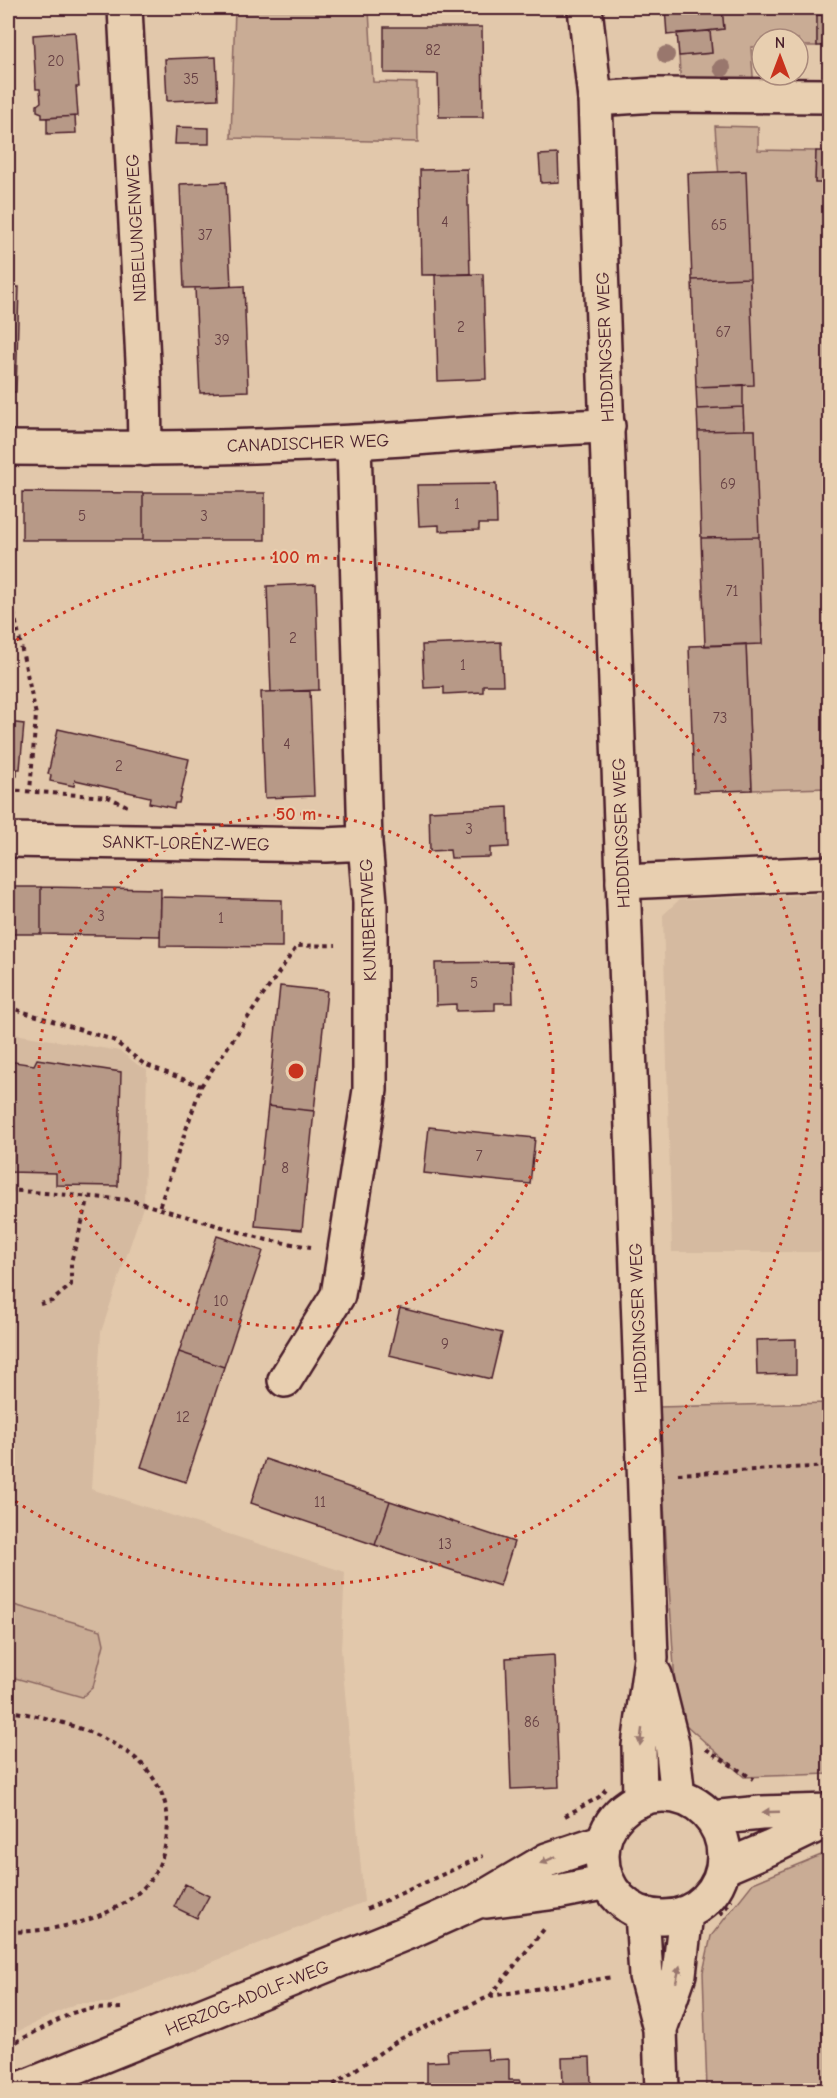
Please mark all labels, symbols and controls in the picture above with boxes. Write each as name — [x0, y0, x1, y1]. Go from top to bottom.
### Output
north arrow — [750, 27, 810, 87]
text: N — [775, 34, 785, 52]
house number: 82 — [425, 41, 441, 59]
house number: 20 — [48, 52, 64, 70]
house number: 35 — [183, 70, 199, 88]
street label: NIBELUNGENWEG — [122, 153, 151, 303]
house number: 4 — [441, 213, 449, 231]
house number: 65 — [711, 216, 727, 234]
house number: 37 — [198, 226, 212, 244]
street label: HIDDINGSER WEG — [592, 271, 619, 423]
house number: 2 — [457, 318, 465, 336]
house number: 67 — [715, 323, 731, 341]
house number: 39 — [214, 331, 230, 349]
street label: CANADISCHER WEG — [226, 430, 390, 457]
house number: 69 — [720, 475, 736, 493]
house number: 1 — [454, 495, 460, 513]
house number: 5 — [78, 507, 86, 525]
house number: 3 — [200, 507, 208, 525]
text: 100 m — [272, 547, 320, 568]
house number: 71 — [725, 582, 739, 600]
house number: 2 — [289, 629, 297, 647]
house number: 1 — [460, 656, 466, 674]
house number: 73 — [713, 709, 727, 727]
house number: 4 — [283, 735, 291, 753]
house number: 2 — [115, 757, 123, 775]
street label: HIDDINGSER WEG — [608, 757, 635, 909]
text: 50 m — [276, 804, 316, 825]
house number: 3 — [465, 820, 473, 838]
street label: SANKT-LORENZ-WEG — [102, 832, 270, 855]
street label: KUNIBERTWEG — [356, 858, 381, 982]
house number: 3 — [97, 907, 105, 925]
house number: 1 — [218, 909, 224, 927]
house number: 5 — [470, 974, 478, 992]
centre of rings — [286, 1061, 306, 1081]
house number: 7 — [475, 1147, 483, 1165]
house number: 8 — [281, 1159, 289, 1177]
street label: HIDDINGSER WEG — [625, 1242, 652, 1394]
house number: 10 — [213, 1292, 229, 1310]
house number: 9 — [441, 1335, 449, 1353]
house number: 12 — [176, 1408, 190, 1426]
house number: 11 — [314, 1493, 326, 1511]
house number: 13 — [438, 1535, 452, 1553]
house number: 86 — [524, 1713, 540, 1731]
one-way arrow — [636, 1728, 645, 1747]
one-way arrow — [762, 1808, 781, 1817]
one-way arrow — [539, 1855, 557, 1865]
street label: HERZOG-ADOLF-WEG — [162, 1956, 332, 2041]
one-way arrow — [673, 1965, 683, 1983]

